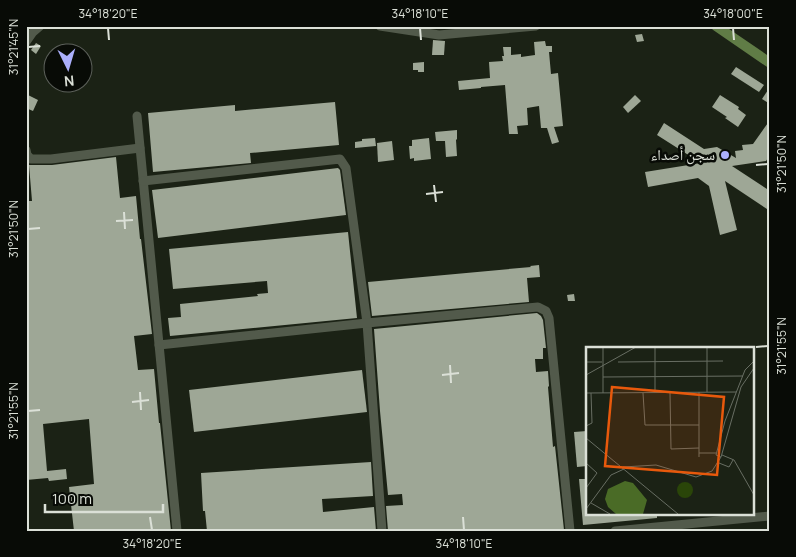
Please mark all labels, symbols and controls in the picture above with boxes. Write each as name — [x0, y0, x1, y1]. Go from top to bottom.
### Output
text: 34°18'20"E — [78, 5, 138, 22]
text: 34°18'10"E — [392, 5, 449, 22]
text: 34°18'00"E — [703, 5, 763, 22]
text: 31°21'45"N — [5, 19, 22, 75]
north arrow — [42, 42, 92, 92]
text: N — [63, 72, 75, 91]
text: 31°21'50"N — [773, 135, 790, 193]
place label: سجن أصداء — [651, 144, 715, 165]
marker: سجن أصداء — [719, 149, 731, 161]
text: 31°21'50"N — [5, 200, 22, 258]
text: 31°21'55"N — [773, 317, 790, 375]
inset map — [586, 347, 754, 514]
text: 31°21'55"N — [5, 382, 22, 440]
scale bar — [45, 482, 162, 514]
text: 100 m — [52, 488, 92, 509]
text: 34°18'20"E — [122, 535, 182, 552]
text: 34°18'10"E — [436, 535, 493, 552]

